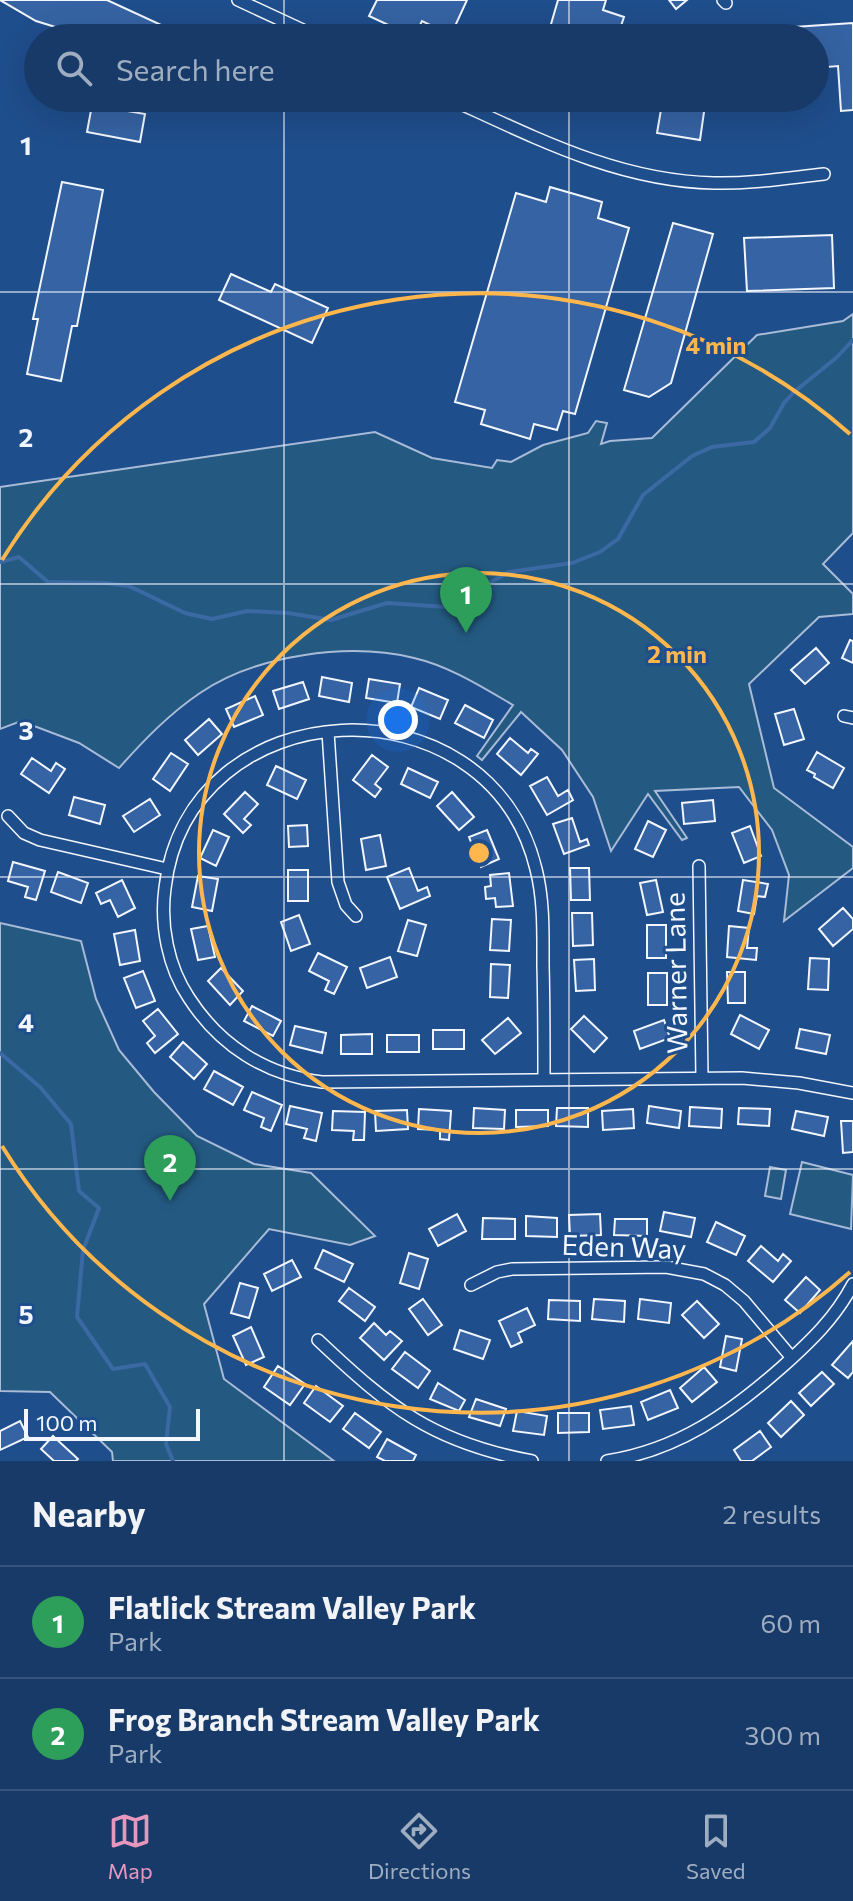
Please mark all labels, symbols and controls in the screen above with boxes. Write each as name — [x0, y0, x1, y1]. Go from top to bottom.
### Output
search box — [24, 24, 829, 112]
icon: search — [52, 46, 96, 90]
text: Search here — [116, 50, 275, 87]
text: 1 — [20, 129, 32, 160]
text: 4 min — [686, 330, 746, 359]
text: 2 — [19, 421, 33, 452]
pin: 1 — [440, 567, 492, 633]
text: 2 min — [647, 639, 707, 668]
your location — [378, 700, 418, 740]
text: 3 — [18, 714, 34, 745]
centre of rings — [465, 839, 493, 867]
street label: Warner Lane — [657, 892, 693, 1054]
text: 4 — [18, 1006, 34, 1037]
pin: 2 — [144, 1135, 196, 1201]
street label: Eden Way — [561, 1227, 687, 1265]
text: 5 — [18, 1298, 34, 1329]
scale bar — [24, 1405, 200, 1441]
text: 100 m — [36, 1409, 98, 1436]
text: Nearby — [32, 1492, 146, 1534]
text: 2 results — [723, 1498, 821, 1529]
text: Flatlick Stream Valley Park — [108, 1588, 476, 1625]
text: 1 — [52, 1607, 64, 1638]
text: 60 m — [761, 1607, 821, 1638]
text: Park — [108, 1625, 162, 1656]
text: Frog Branch Stream Valley Park — [108, 1700, 540, 1737]
text: 2 — [51, 1719, 65, 1750]
text: 300 m — [745, 1719, 821, 1750]
text: Park — [108, 1737, 162, 1768]
tab: Map — [108, 1809, 153, 1884]
tab: Directions — [368, 1809, 471, 1884]
tab: Saved — [686, 1809, 745, 1884]

